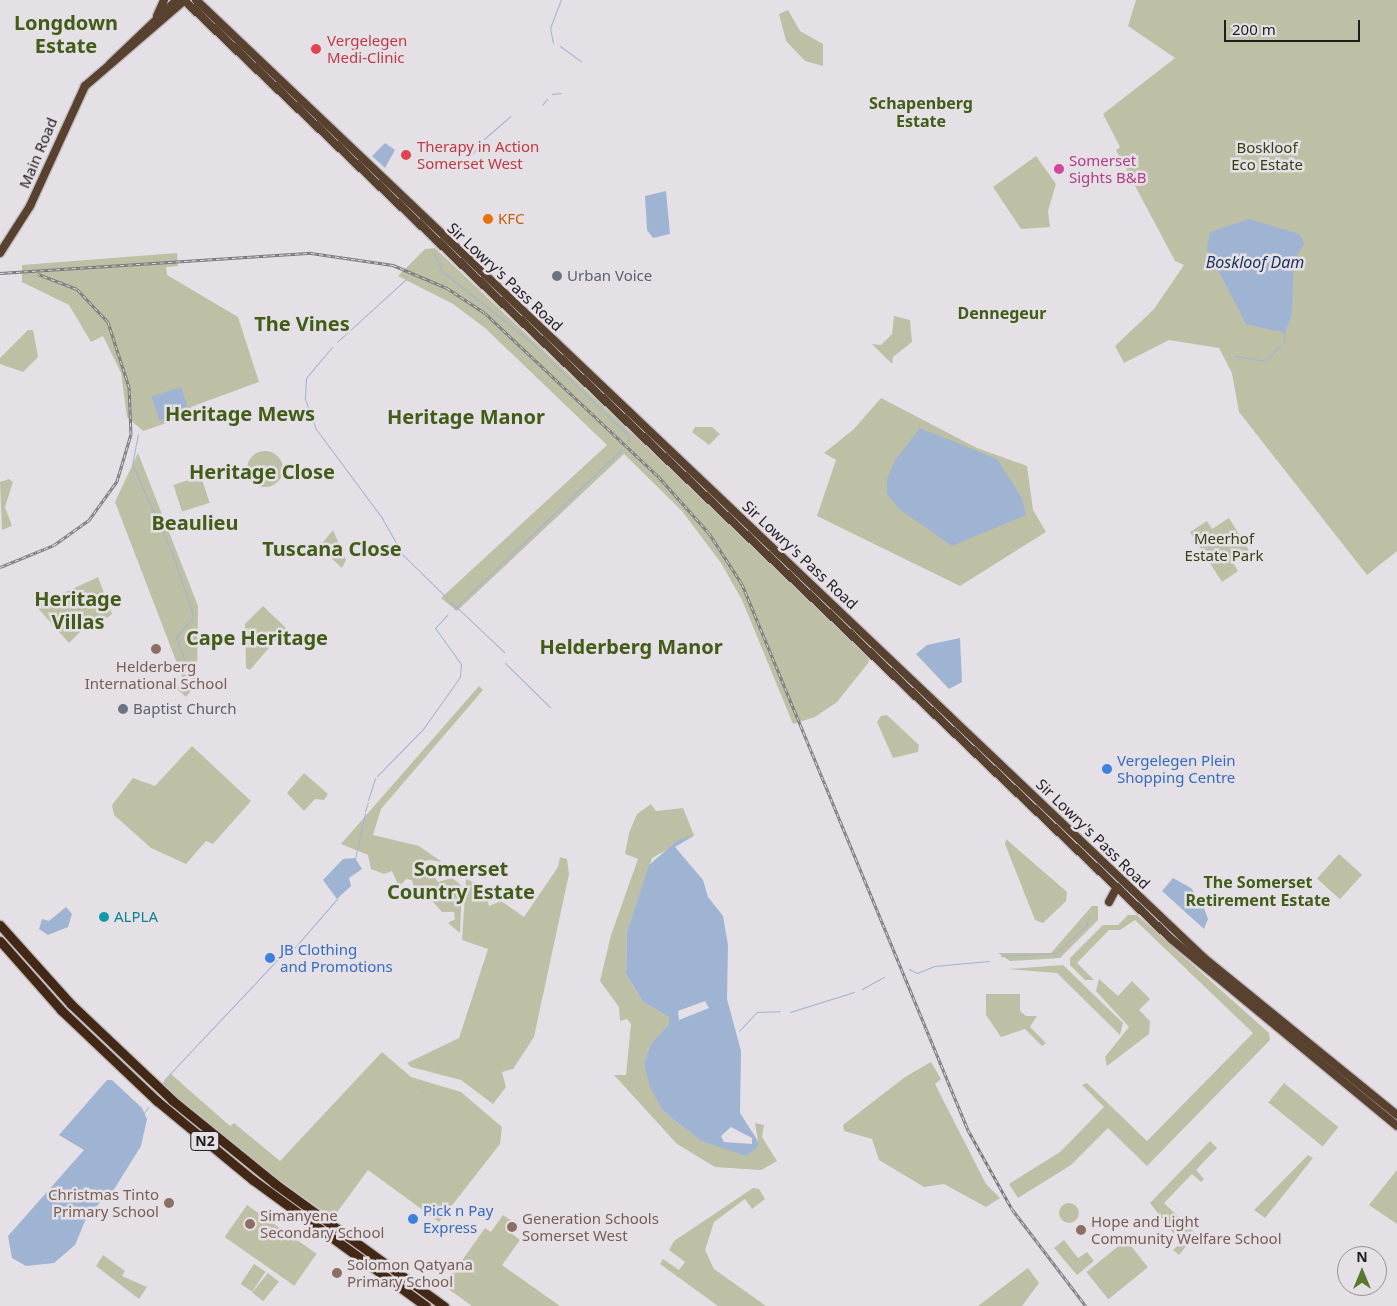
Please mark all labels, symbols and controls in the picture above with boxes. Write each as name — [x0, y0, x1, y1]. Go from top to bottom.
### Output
district label: Longdown Estate — [14, 10, 118, 57]
scale bar — [1227, 10, 1363, 42]
text: 200 m — [1232, 19, 1276, 39]
place label: Vergelegen Medi-Clinic — [327, 31, 407, 66]
marker: Vergelegen Medi-Clinic — [309, 42, 323, 56]
district label: Schapenberg Estate — [869, 93, 973, 131]
street label: Main Road — [15, 115, 61, 191]
place label: Therapy in Action Somerset West — [417, 137, 539, 172]
park label: Boskloof Eco Estate — [1231, 138, 1303, 173]
marker: Therapy in Action Somerset West — [399, 148, 413, 162]
place label: Somerset Sights B&B — [1069, 151, 1147, 186]
marker: Somerset Sights B&B — [1053, 163, 1065, 175]
place label: KFC — [498, 210, 525, 228]
marker: KFC — [482, 213, 494, 225]
street label: Sir Lowry's Pass Road — [444, 219, 566, 335]
water label: Boskloof Dam — [1206, 252, 1304, 272]
place label: Urban Voice — [567, 267, 652, 285]
marker: Urban Voice — [551, 270, 563, 282]
district label: Dennegeur — [958, 303, 1046, 323]
district label: The Vines — [254, 311, 350, 335]
district label: Heritage Mews — [165, 401, 315, 425]
district label: Heritage Manor — [387, 404, 545, 428]
district label: Heritage Close — [189, 459, 335, 483]
street label: Sir Lowry's Pass Road — [739, 497, 861, 613]
district label: Beaulieu — [151, 510, 239, 534]
park label: Meerhof Estate Park — [1185, 529, 1263, 564]
district label: Tuscana Close — [262, 536, 402, 560]
district label: Heritage Villas — [34, 586, 122, 633]
district label: Cape Heritage — [186, 625, 328, 649]
district label: Helderberg Manor — [539, 634, 723, 658]
marker: Helderberg International School — [150, 643, 162, 655]
place label: Helderberg International School — [85, 657, 227, 692]
place label: Baptist Church — [133, 700, 237, 718]
marker: Baptist Church — [117, 703, 129, 715]
place label: Vergelegen Plein Shopping Centre — [1117, 751, 1236, 786]
marker: Vergelegen Plein Shopping Centre — [1101, 763, 1113, 775]
street label: Sir Lowry's Pass Road — [1032, 775, 1154, 893]
district label: Somerset Country Estate — [387, 856, 535, 903]
district label: The Somerset Retirement Estate — [1186, 872, 1330, 910]
place label: ALPLA — [114, 908, 158, 926]
marker: ALPLA — [98, 911, 110, 923]
place label: JB Clothing and Promotions — [280, 940, 393, 975]
marker: JB Clothing and Promotions — [264, 952, 276, 964]
road number: N2 — [190, 1130, 220, 1152]
place label: Christmas Tinto Primary School — [48, 1185, 159, 1220]
marker: Christmas Tinto Primary School — [163, 1197, 175, 1209]
place label: Pick n Pay Express — [423, 1201, 493, 1236]
place label: Simanyene Secondary School — [260, 1206, 384, 1241]
place label: Generation Schools Somerset West — [522, 1209, 659, 1244]
place label: Hope and Light Community Welfare School — [1091, 1212, 1282, 1247]
marker: Pick n Pay Express — [407, 1213, 419, 1225]
marker: Simanyene Secondary School — [244, 1218, 256, 1230]
marker: Generation Schools Somerset West — [506, 1221, 518, 1233]
marker: Hope and Light Community Welfare School — [1075, 1224, 1087, 1236]
north arrow — [1337, 1246, 1387, 1296]
text: N — [1356, 1247, 1368, 1266]
place label: Solomon Qatyana Primary School — [347, 1255, 473, 1290]
marker: Solomon Qatyana Primary School — [331, 1267, 343, 1279]

